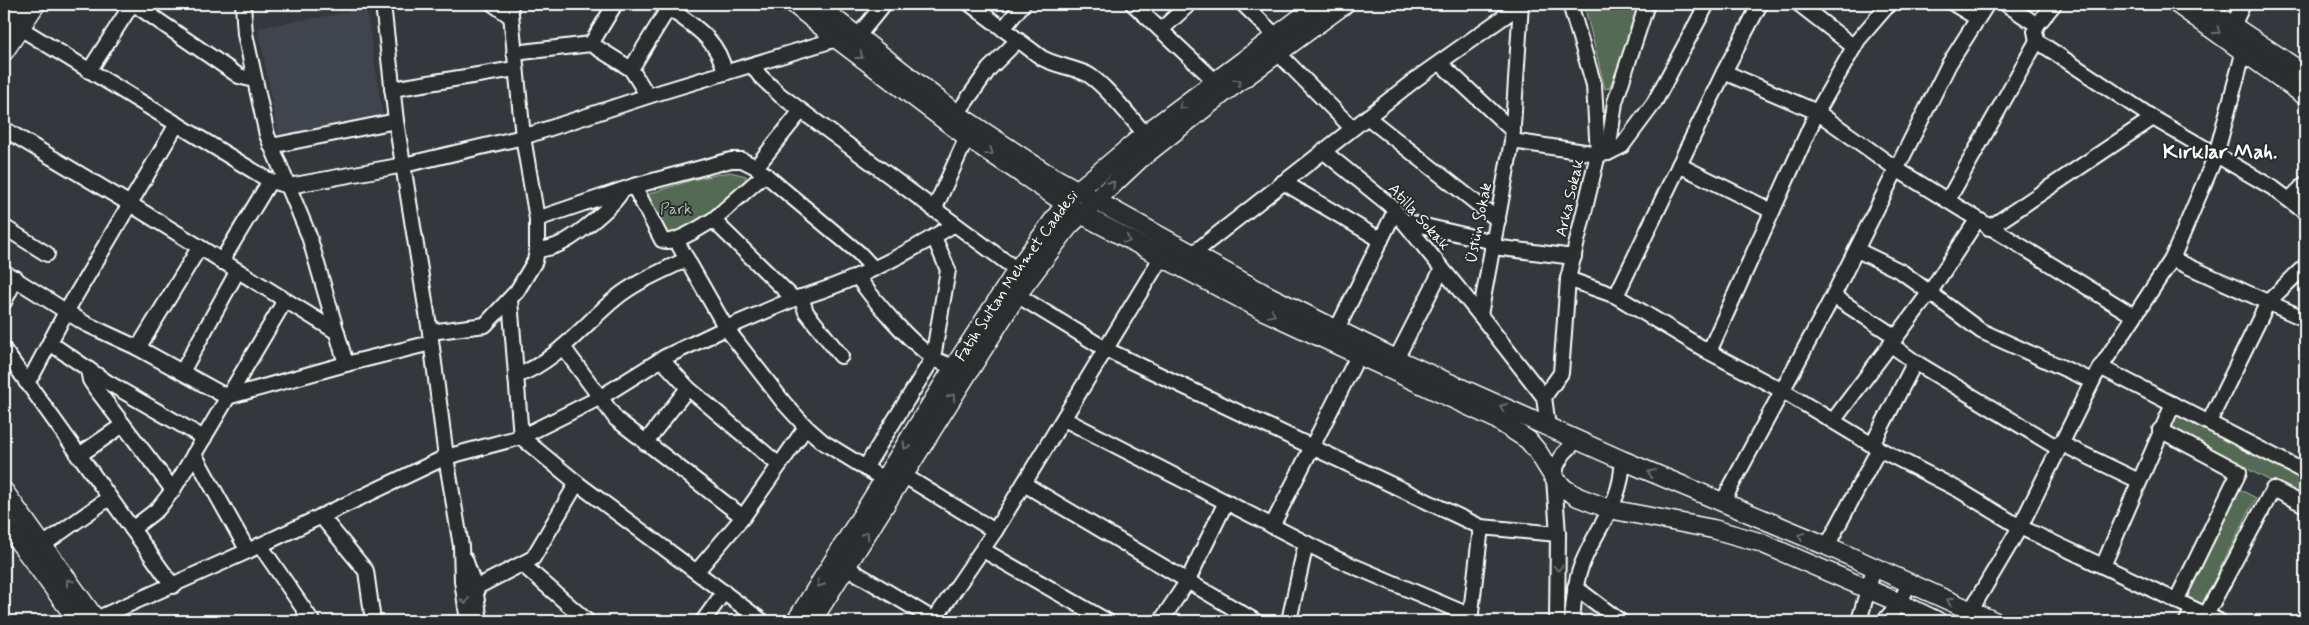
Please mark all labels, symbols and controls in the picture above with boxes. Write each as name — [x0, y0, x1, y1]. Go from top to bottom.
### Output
one-way arrow — [2212, 25, 2221, 35]
one-way arrow — [854, 50, 864, 59]
one-way arrow — [1232, 79, 1242, 88]
one-way arrow — [1179, 101, 1188, 109]
district label: Kırklar Mah. — [2163, 138, 2277, 166]
one-way arrow — [985, 146, 994, 156]
street label: Arka Sokak — [1551, 157, 1589, 239]
street label: Atilla Sokak — [1383, 179, 1455, 255]
one-way arrow — [1106, 181, 1115, 190]
street label: Üstün Sokak — [1461, 181, 1497, 265]
street label: Fatih Sultan Mehmet Caddesi — [950, 184, 1082, 365]
park label: Park — [660, 199, 692, 220]
one-way arrow — [1122, 233, 1131, 243]
one-way arrow — [1267, 308, 1276, 318]
one-way arrow — [946, 394, 955, 403]
one-way arrow — [1499, 402, 1508, 413]
one-way arrow — [902, 440, 912, 449]
one-way arrow — [1647, 468, 1656, 479]
one-way arrow — [1797, 531, 1806, 542]
one-way arrow — [859, 532, 869, 541]
one-way arrow — [1553, 564, 1563, 572]
one-way arrow — [66, 578, 75, 587]
one-way arrow — [816, 578, 826, 587]
one-way arrow — [459, 597, 469, 606]
one-way arrow — [1946, 597, 1955, 607]

